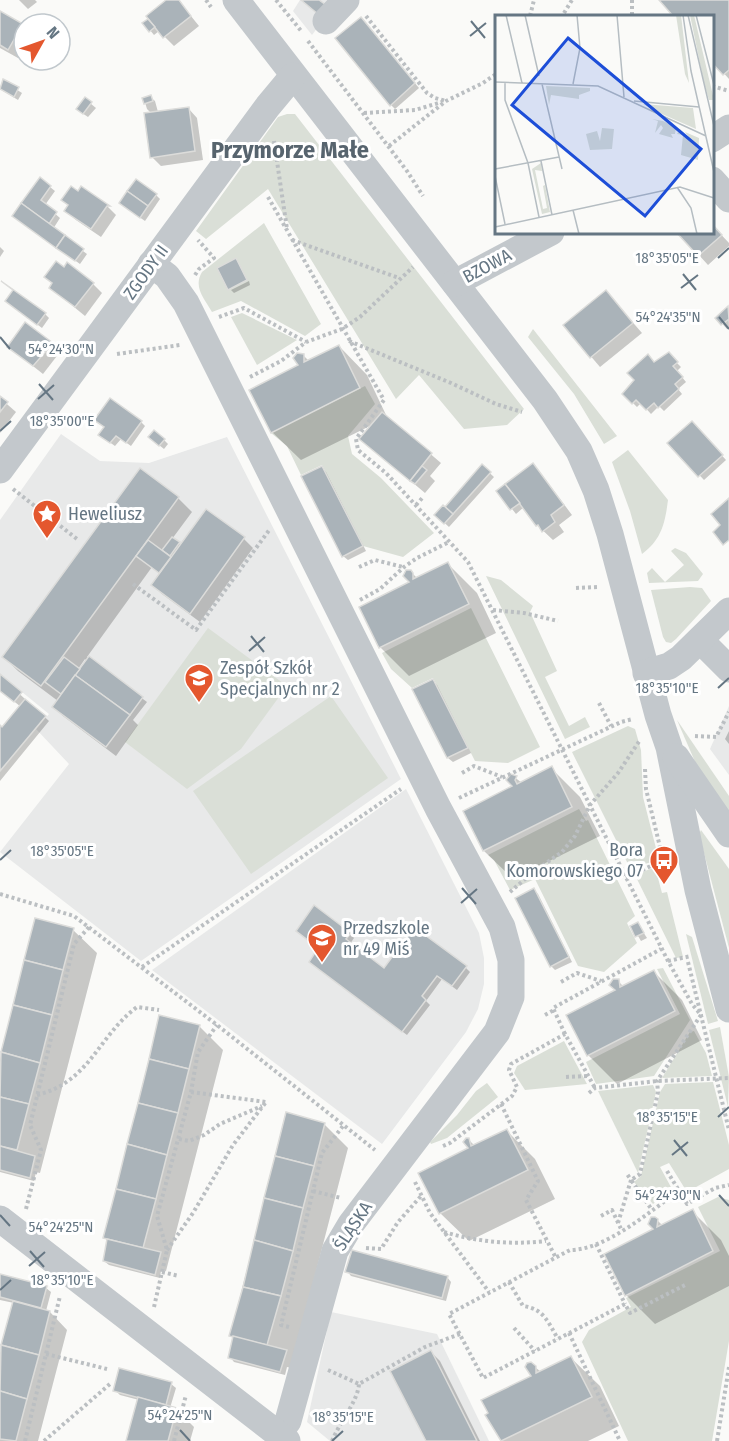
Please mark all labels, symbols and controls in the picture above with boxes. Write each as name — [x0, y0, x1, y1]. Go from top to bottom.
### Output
north arrow — [12, 12, 72, 72]
inset map — [495, 15, 714, 234]
text: N — [43, 23, 63, 42]
district label: Przymorze Małe — [211, 136, 369, 164]
street label: ZGODY II — [119, 240, 173, 304]
street label: BZOWA — [459, 244, 516, 288]
text: 18°35'05"E — [635, 249, 699, 267]
text: 54°24'35"N — [635, 308, 701, 326]
text: 54°24'30"N — [28, 340, 94, 358]
text: 18°35'00"E — [30, 412, 94, 430]
place icon: Heweliusz — [31, 498, 63, 540]
place label: Heweliusz — [68, 503, 142, 525]
place label: Zespół Szkół Specjalnych nr 2 — [220, 657, 340, 700]
school or university icon: Zespół Szkół Specjalnych nr 2 — [183, 662, 215, 704]
text: 18°35'10"E — [636, 679, 698, 697]
place label: Bora Komorowskiego 07 — [506, 839, 643, 882]
text: 18°35'05"E — [30, 842, 94, 860]
bus stop icon: Bora Komorowskiego 07 — [648, 844, 680, 886]
place label: Przedszkole nr 49 Miś — [343, 917, 430, 960]
school or university icon: Przedszkole nr 49 Miś — [306, 922, 338, 964]
text: 18°35'15"E — [636, 1108, 698, 1126]
text: 54°24'30"N — [635, 1186, 701, 1204]
street label: ŚLĄSKA — [329, 1197, 377, 1255]
text: 54°24'25"N — [29, 1218, 93, 1236]
text: 18°35'10"E — [31, 1271, 93, 1289]
text: 54°24'25"N — [148, 1406, 212, 1424]
text: 18°35'15"E — [312, 1408, 374, 1426]

